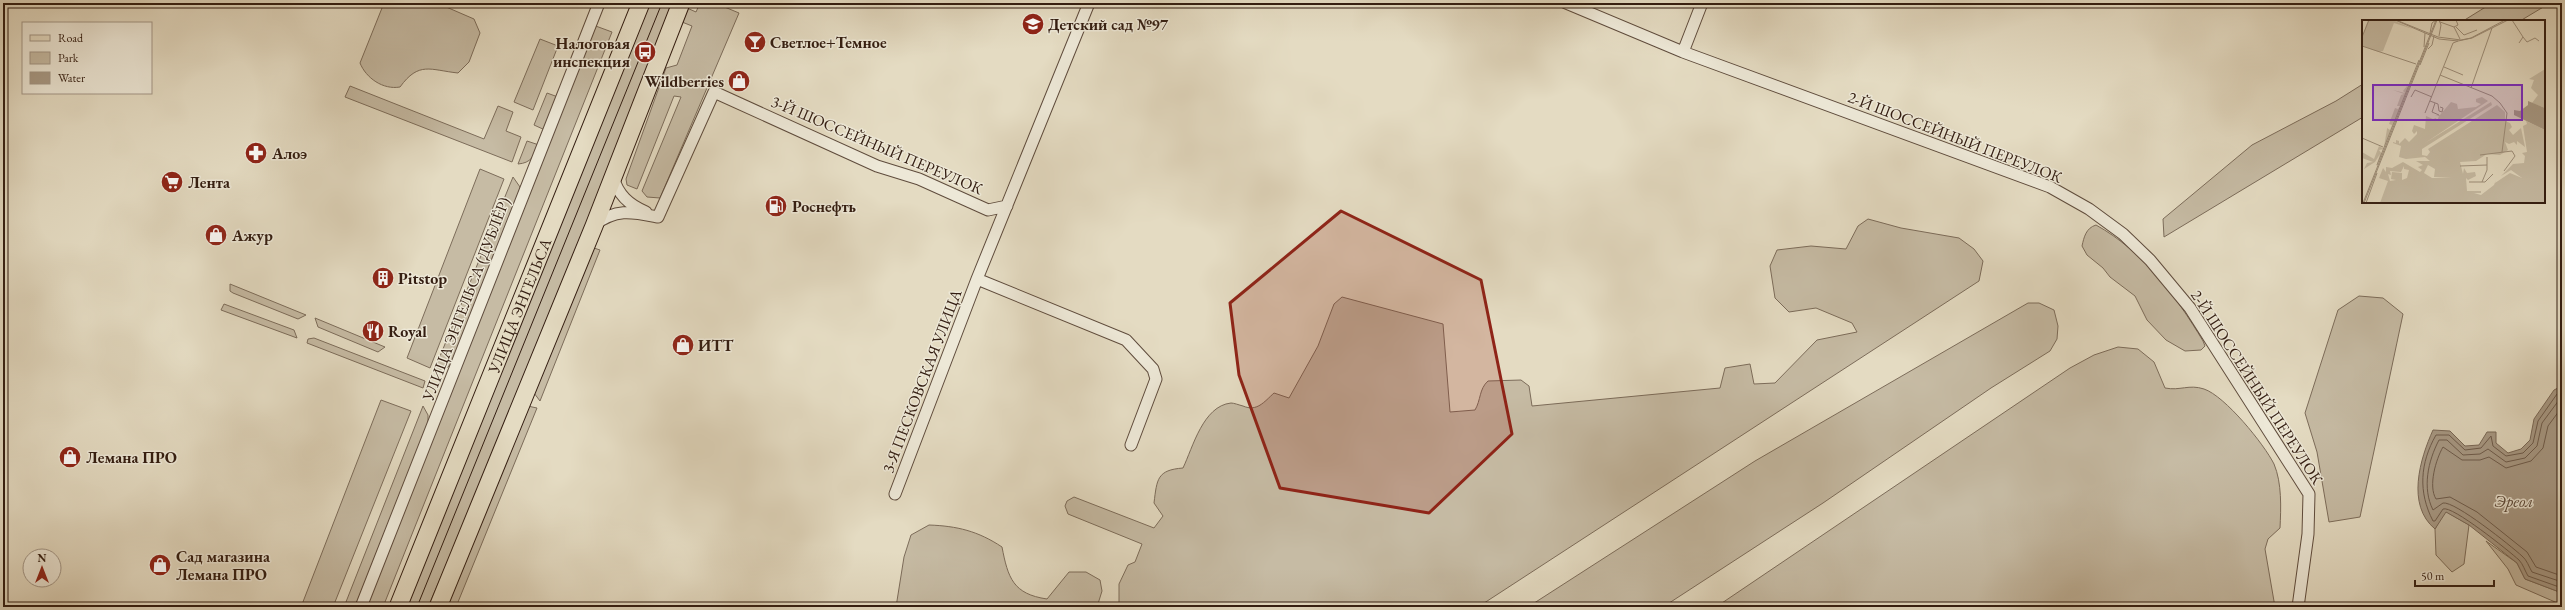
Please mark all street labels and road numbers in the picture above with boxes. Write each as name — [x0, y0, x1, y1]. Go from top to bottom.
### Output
street label: 2-Й ШОССЕЙНЫЙ ПЕРЕУЛОК — [1845, 86, 2066, 188]
street label: 3-Й ШОССЕЙНЫЙ ПЕРЕУЛОК — [768, 91, 986, 199]
street label: УЛИЦА ЭНГЕЛЬСА (ДУБЛЁР) — [417, 194, 515, 405]
street label: УЛИЦА ЭНГЕЛЬСА — [482, 234, 556, 377]
street label: 3-Я ПЕСКОВСКАЯ УЛИЦА — [877, 285, 967, 476]
street label: 2-Й ШОССЕЙНЫЙ ПЕРЕУЛОК — [2186, 286, 2328, 489]

